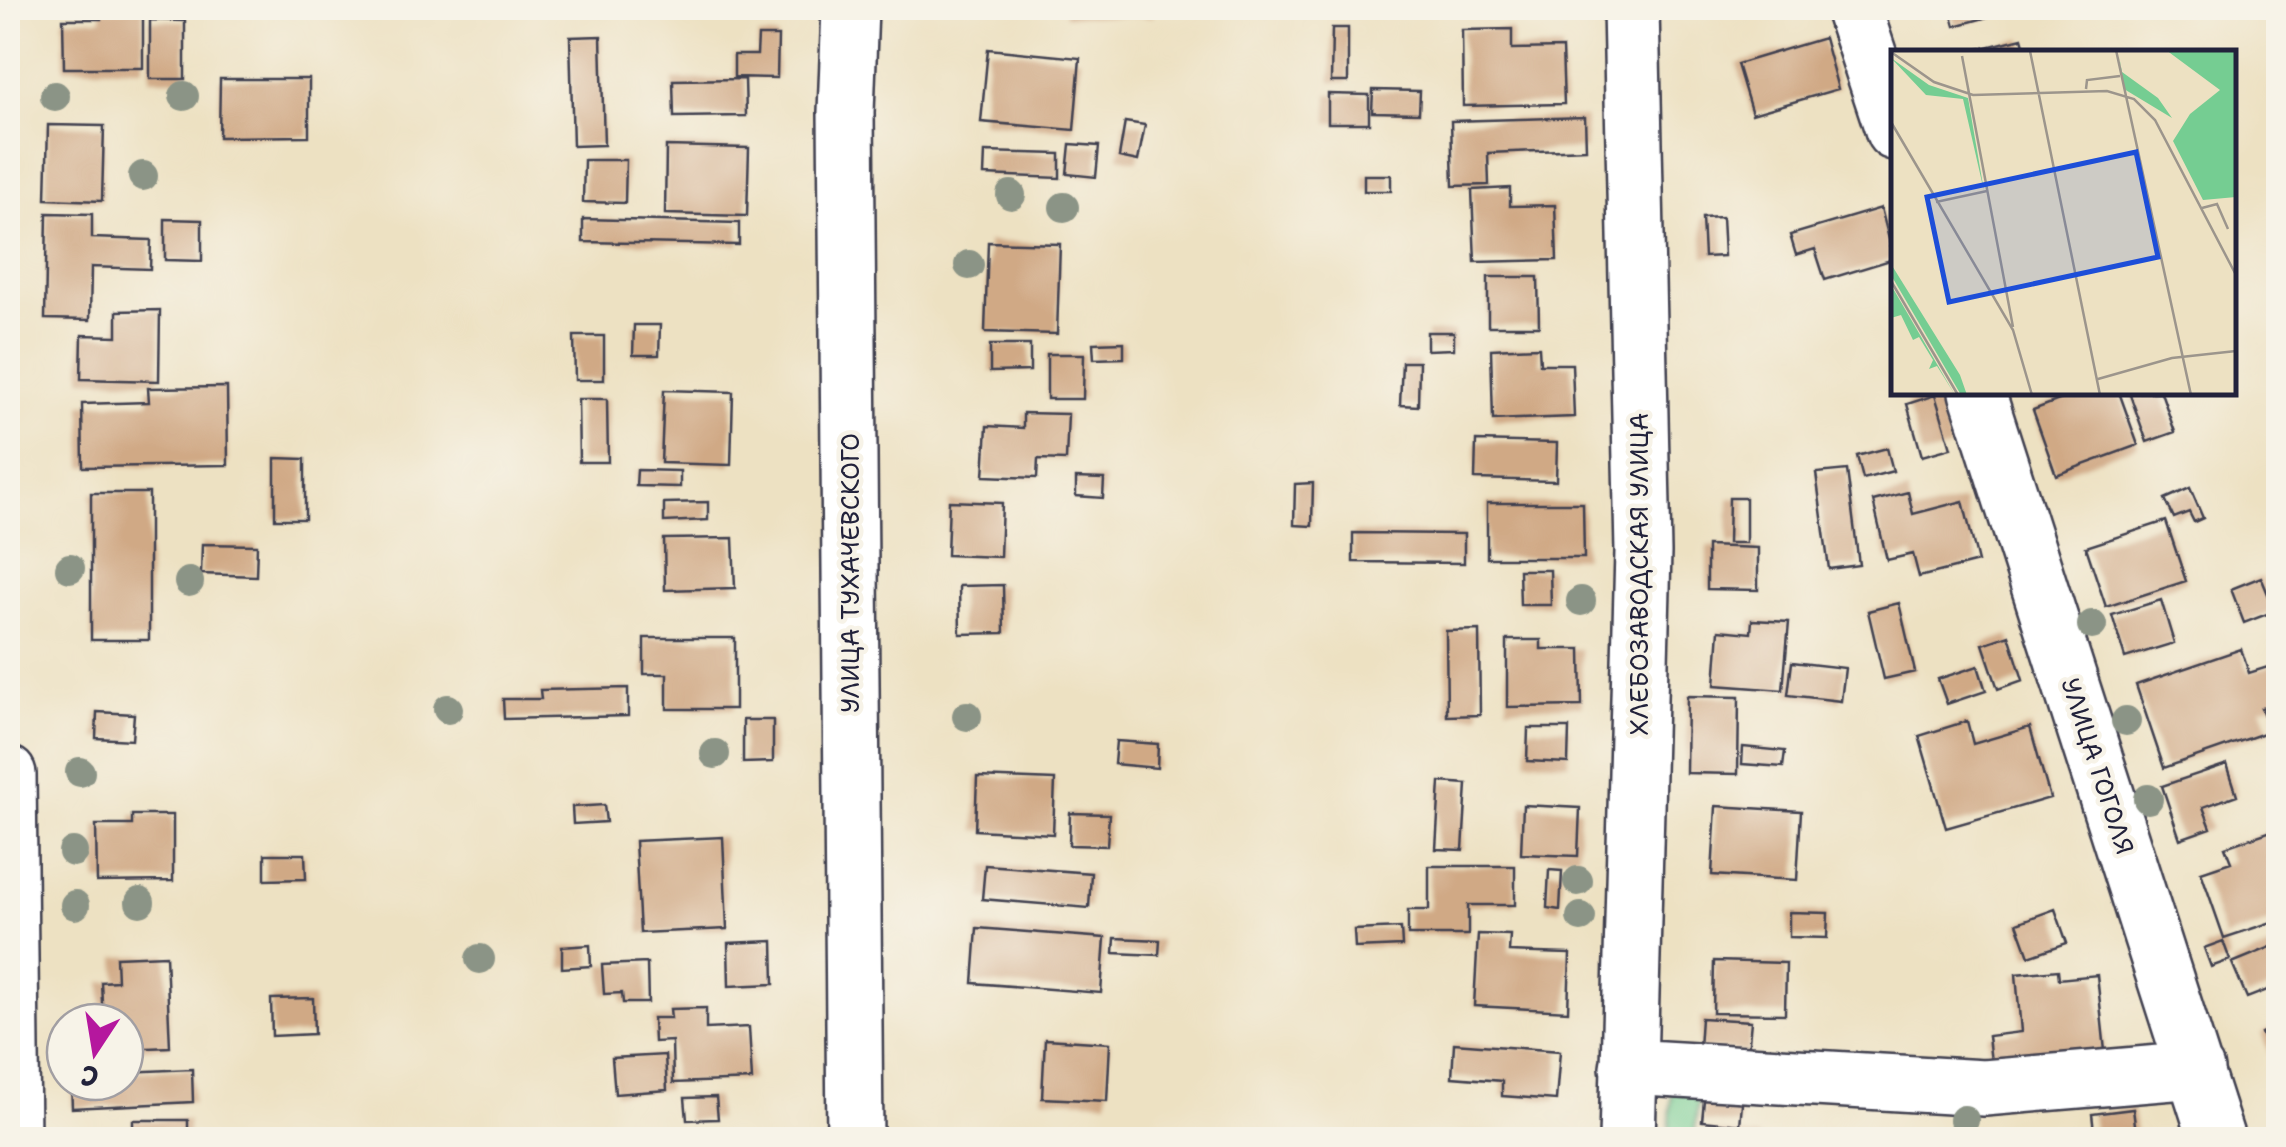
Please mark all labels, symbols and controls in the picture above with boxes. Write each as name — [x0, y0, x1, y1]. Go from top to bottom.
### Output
inset map — [1891, 50, 2236, 395]
street label: ХЛЕБОЗАВОДСКАЯ УЛИЦА — [1622, 413, 1656, 735]
street label: УЛИЦА ТУХАЧЕВСКОГО — [833, 433, 867, 713]
street label: УЛИЦА ГОГОЛЯ — [2053, 674, 2143, 858]
north arrow — [45, 1002, 145, 1102]
text: С — [77, 1056, 102, 1097]

